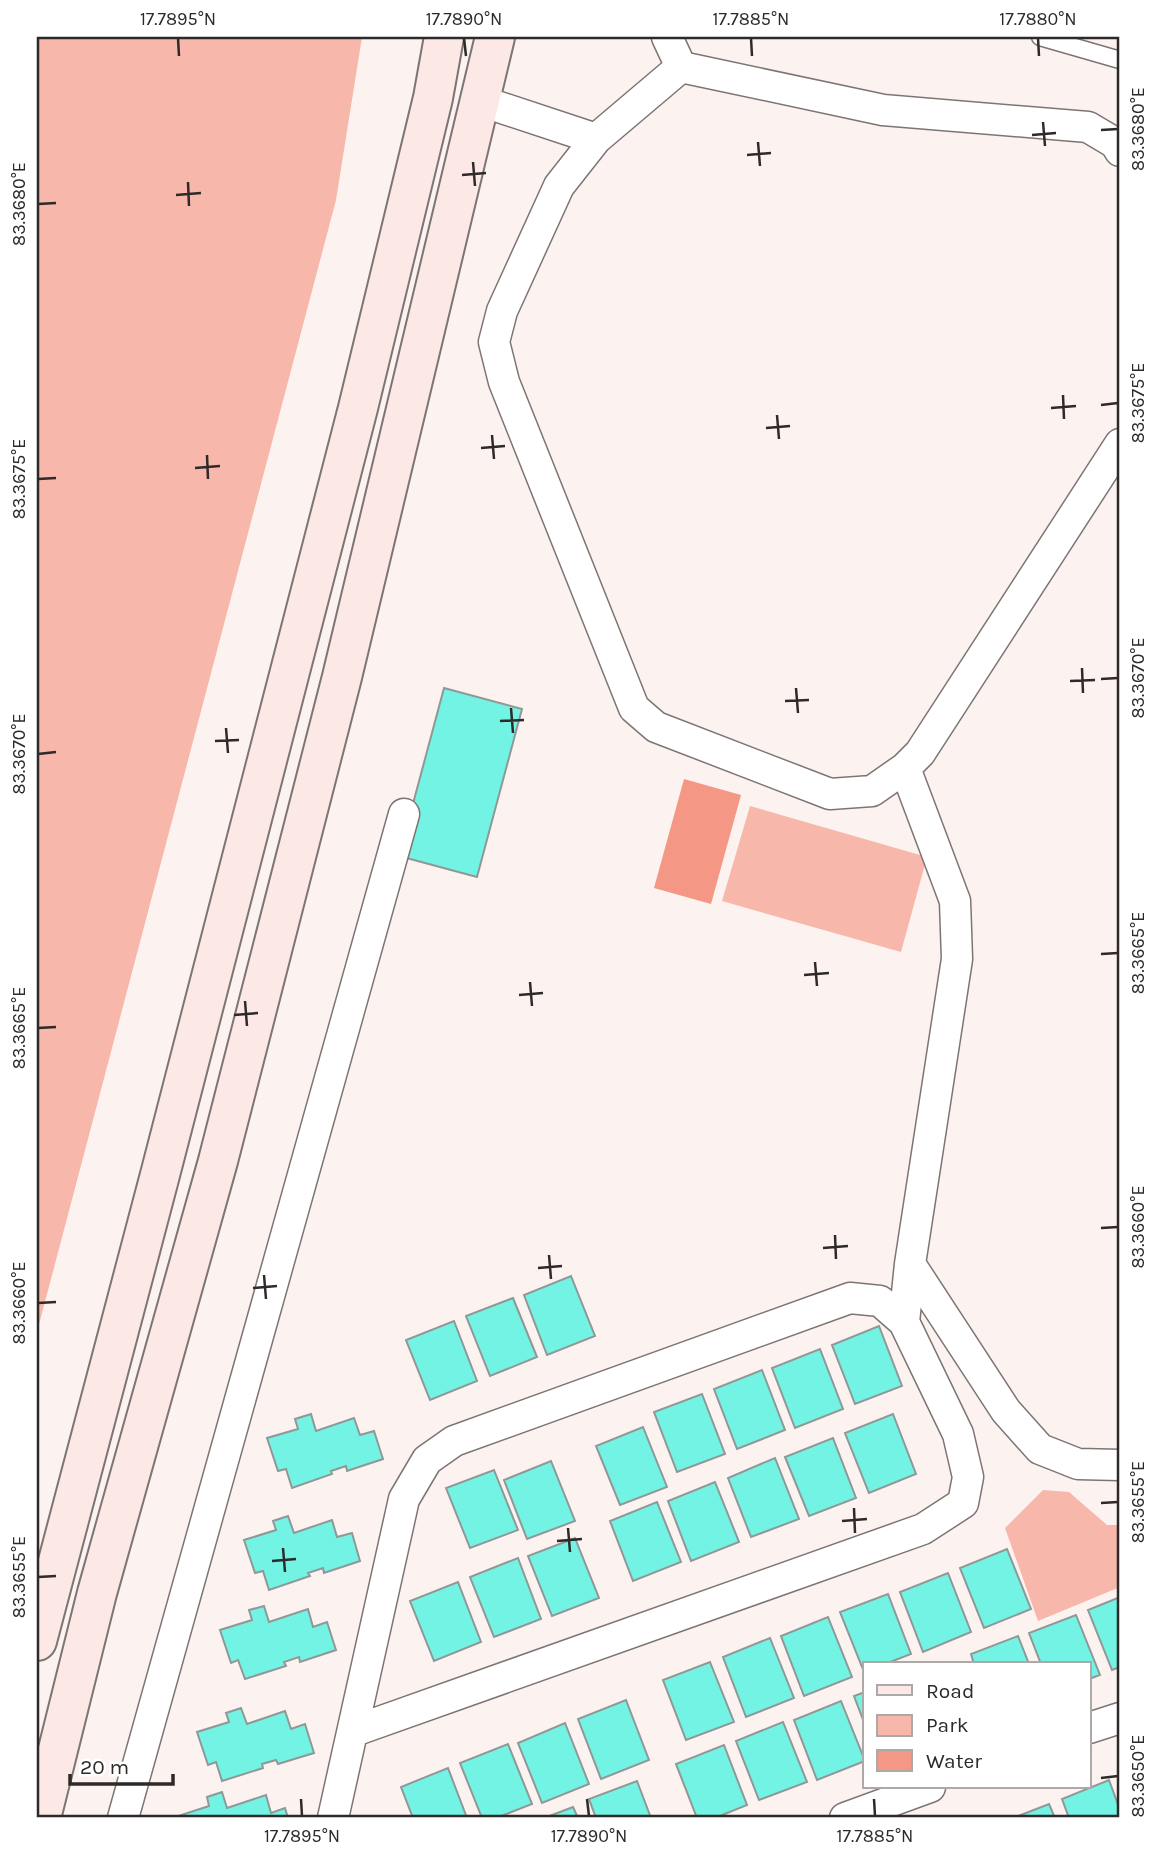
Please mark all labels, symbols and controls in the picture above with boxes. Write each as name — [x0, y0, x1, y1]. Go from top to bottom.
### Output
text: 17.7895°N — [140, 8, 216, 30]
text: 17.7890°N — [426, 8, 502, 30]
text: 17.7885°N — [713, 8, 789, 30]
text: 17.7880°N — [999, 8, 1077, 30]
text: 83.3680°E — [1127, 87, 1149, 171]
text: 83.3680°E — [8, 162, 30, 246]
text: 83.3675°E — [1127, 363, 1149, 443]
text: 83.3675°E — [8, 439, 30, 519]
text: 83.3670°E — [1127, 637, 1149, 719]
text: 83.3670°E — [8, 713, 30, 795]
text: 83.3665°E — [1127, 912, 1149, 994]
text: 83.3665°E — [8, 987, 30, 1069]
text: 83.3660°E — [1127, 1185, 1149, 1269]
text: 83.3660°E — [8, 1261, 30, 1345]
text: 83.3655°E — [1127, 1461, 1149, 1543]
text: 83.3655°E — [8, 1536, 30, 1618]
legend — [863, 1662, 1090, 1788]
text: Road — [926, 1679, 974, 1703]
text: Park — [926, 1713, 969, 1737]
text: 83.3650°E — [1127, 1735, 1149, 1817]
scale bar — [70, 1743, 173, 1787]
text: Water — [926, 1749, 982, 1773]
text: 20 m — [80, 1755, 129, 1779]
text: 17.7895°N — [264, 1825, 340, 1847]
text: 17.7890°N — [551, 1825, 627, 1847]
text: 17.7885°N — [837, 1825, 913, 1847]

